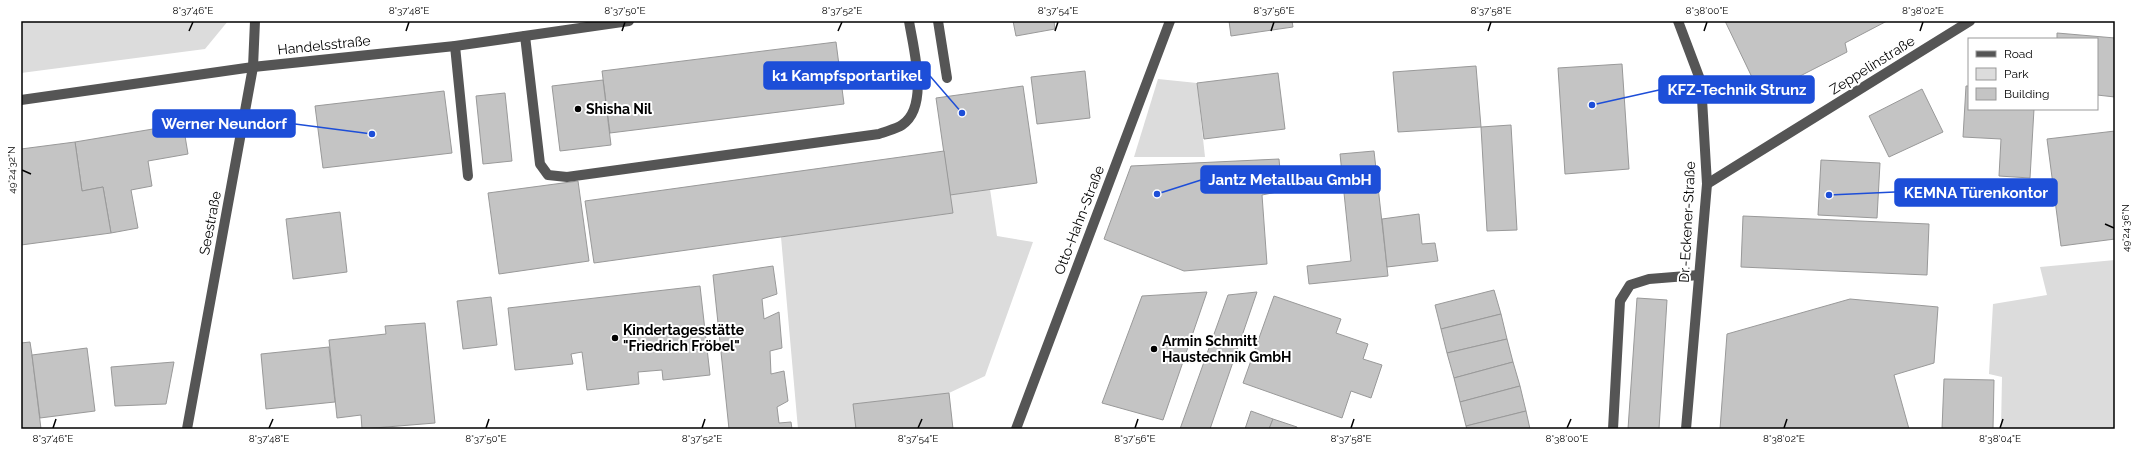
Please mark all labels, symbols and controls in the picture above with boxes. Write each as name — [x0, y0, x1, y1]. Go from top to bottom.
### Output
text: 8°37'46"E — [173, 5, 213, 16]
text: 8°37'48"E — [389, 5, 429, 16]
text: 8°37'50"E — [604, 5, 646, 16]
text: 8°37'52"E — [822, 5, 862, 16]
text: 8°37'54"E — [1038, 5, 1078, 16]
text: 8°37'56"E — [1253, 5, 1295, 16]
text: 8°37'58"E — [1470, 5, 1512, 16]
text: 8°38'00"E — [1686, 5, 1728, 16]
text: 8°38'02"E — [1902, 5, 1944, 16]
street label: Handelsstraße — [277, 32, 371, 58]
street label: Zeppelinstraße — [1827, 32, 1917, 98]
legend — [1968, 38, 2098, 110]
text: Road — [2004, 47, 2033, 61]
callout: k1 Kampfsportartikel — [764, 62, 930, 89]
text: k1 Kampfsportartikel — [772, 67, 922, 85]
text: Park — [2004, 67, 2029, 81]
callout: KFZ-Technik Strunz — [1659, 76, 1814, 103]
text: KFZ-Technik Strunz — [1668, 81, 1806, 99]
text: Building — [2004, 87, 2050, 101]
place label: Shisha Nil — [586, 101, 653, 117]
marker: Shisha Nil — [573, 104, 583, 114]
callout: Werner Neundorf — [153, 110, 295, 137]
text: Werner Neundorf — [161, 115, 287, 133]
text: 49°24'32"N — [6, 146, 17, 194]
street label: Dr.-Eckener-Straße — [1676, 161, 1698, 283]
street label: Otto-Hahn-Straße — [1051, 163, 1107, 277]
callout: Jantz Metallbau GmbH — [1201, 166, 1380, 193]
text: Jantz Metallbau GmbH — [1208, 171, 1372, 189]
callout: KEMNA Türenkontor — [1895, 179, 2057, 206]
text: KEMNA Türenkontor — [1904, 184, 2048, 202]
street label: Seestraße — [196, 190, 224, 256]
text: 49°24'36"N — [2120, 204, 2131, 252]
place label: Kindertagesstätte "Friedrich Fröbel" — [623, 322, 745, 354]
marker: Kindertagesstätte "Friedrich Fröbel" — [610, 333, 620, 343]
place label: Armin Schmitt Haustechnik GmbH — [1162, 333, 1292, 365]
marker: Armin Schmitt Haustechnik GmbH — [1149, 344, 1159, 354]
text: 8°37'46"E — [33, 433, 73, 444]
text: 8°37'48"E — [249, 433, 289, 444]
text: 8°37'50"E — [465, 433, 507, 444]
text: 8°37'52"E — [682, 433, 722, 444]
text: 8°37'54"E — [898, 433, 938, 444]
text: 8°37'56"E — [1114, 433, 1156, 444]
text: 8°37'58"E — [1330, 433, 1372, 444]
text: 8°38'00"E — [1546, 433, 1588, 444]
text: 8°38'02"E — [1763, 433, 1805, 444]
text: 8°38'04"E — [1979, 433, 2021, 444]

